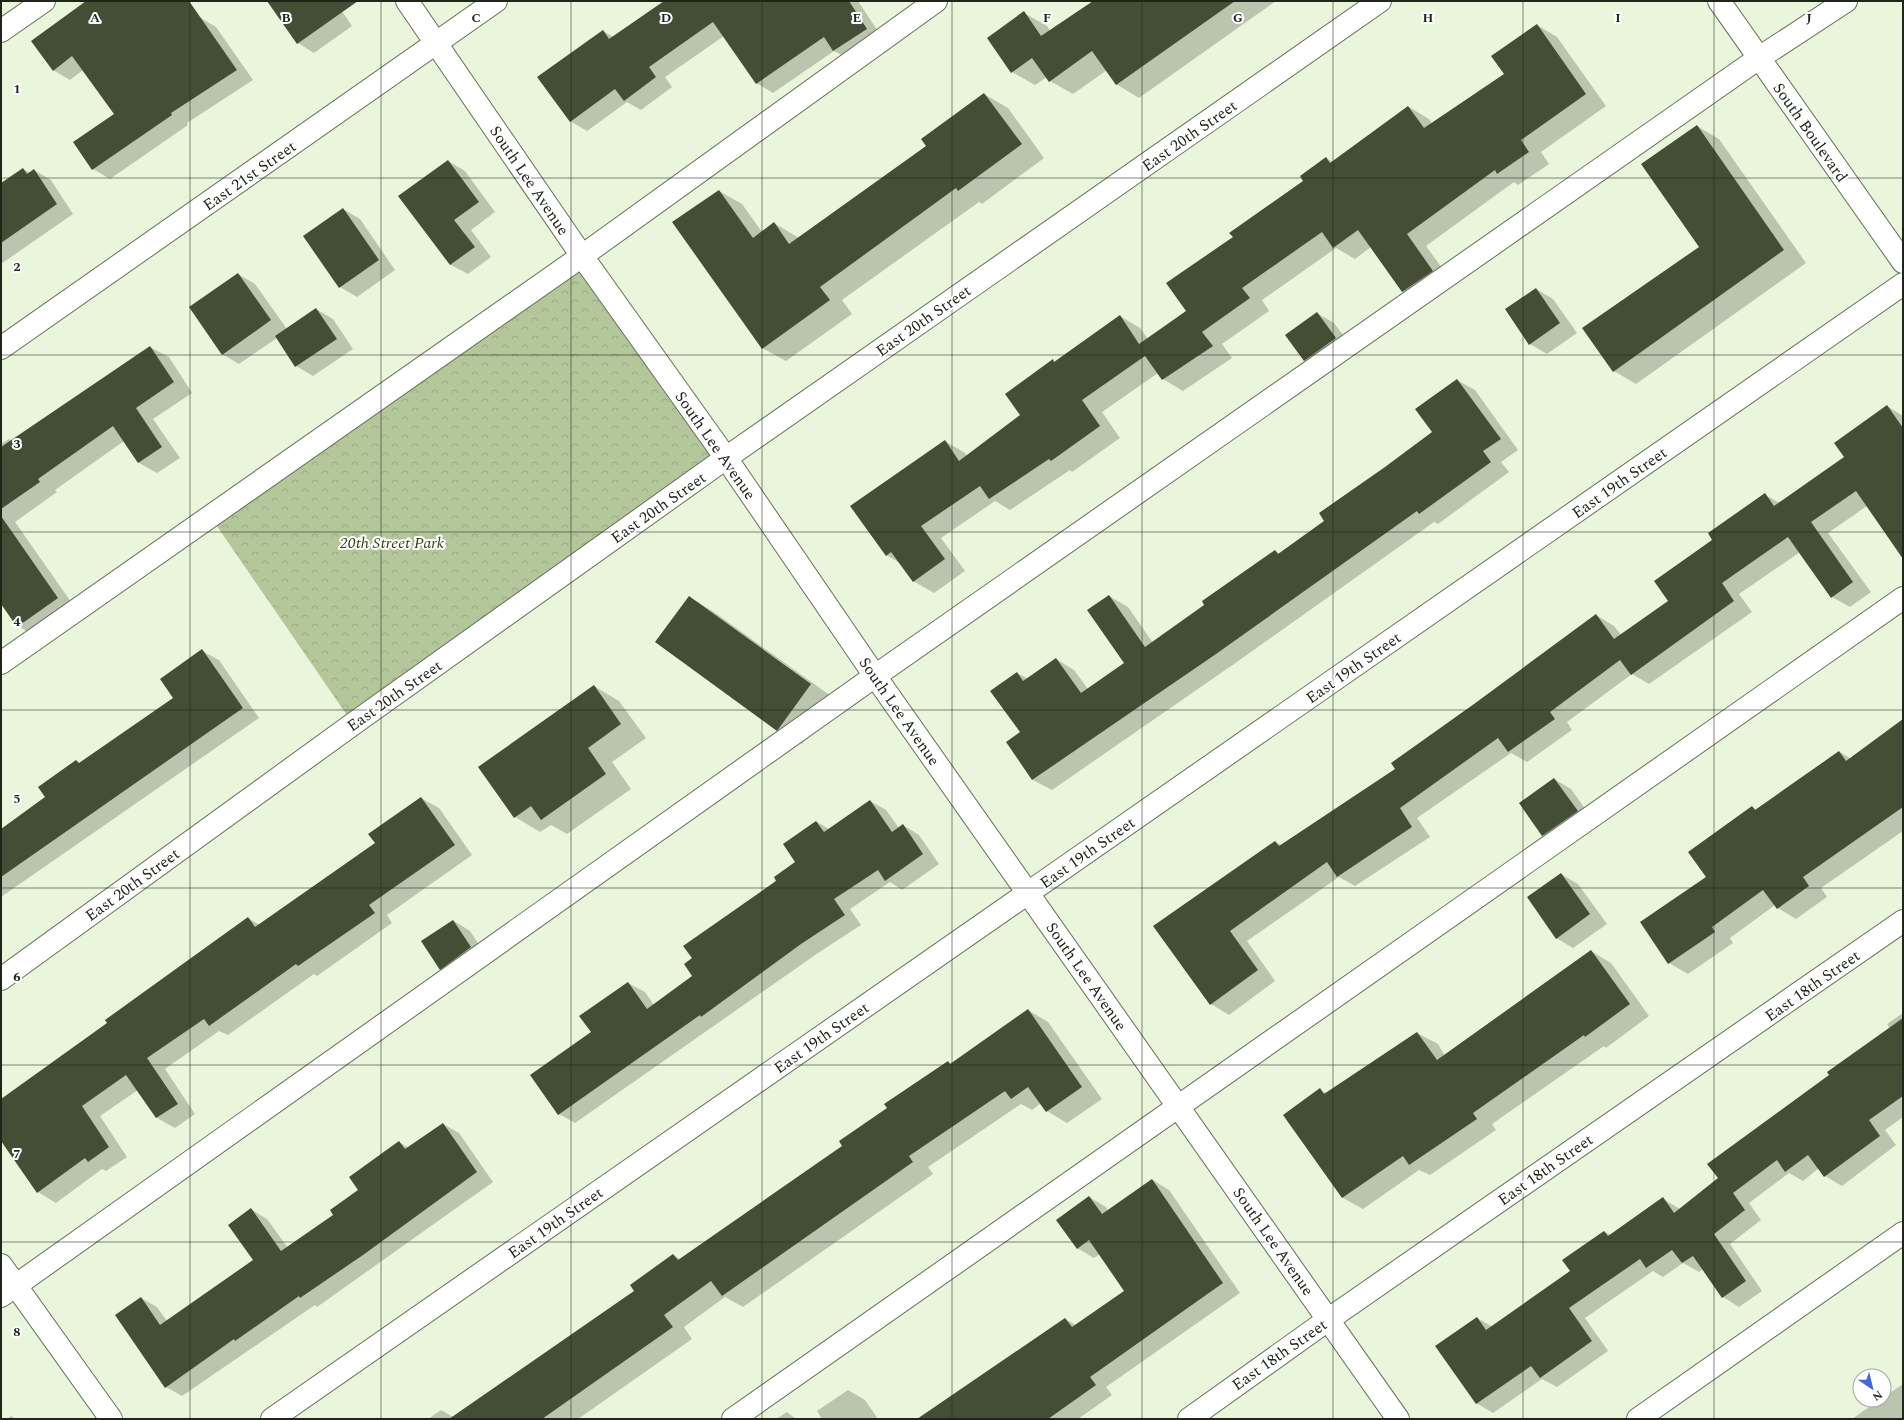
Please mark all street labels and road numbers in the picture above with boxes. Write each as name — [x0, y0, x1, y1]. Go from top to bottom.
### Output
street label: South Boulevard — [1767, 78, 1854, 187]
street label: East 20th Street — [1137, 94, 1242, 178]
street label: South Lee Avenue — [483, 121, 575, 240]
street label: East 21st Street — [198, 135, 301, 217]
street label: East 20th Street — [871, 279, 976, 363]
street label: South Lee Avenue — [669, 386, 762, 505]
street label: East 19th Street — [1567, 441, 1672, 525]
street label: East 20th Street — [606, 466, 711, 550]
street label: East 19th Street — [1301, 626, 1406, 710]
street label: South Lee Avenue — [853, 652, 946, 771]
street label: East 20th Street — [342, 654, 447, 738]
street label: East 19th Street — [1035, 811, 1140, 895]
street label: East 20th Street — [80, 842, 185, 927]
street label: South Lee Avenue — [1040, 917, 1133, 1036]
street label: East 18th Street — [1760, 944, 1865, 1028]
street label: East 19th Street — [769, 996, 874, 1080]
street label: East 18th Street — [1493, 1128, 1598, 1212]
street label: East 19th Street — [503, 1181, 608, 1265]
street label: South Lee Avenue — [1227, 1182, 1320, 1301]
street label: East 18th Street — [1227, 1313, 1332, 1397]

